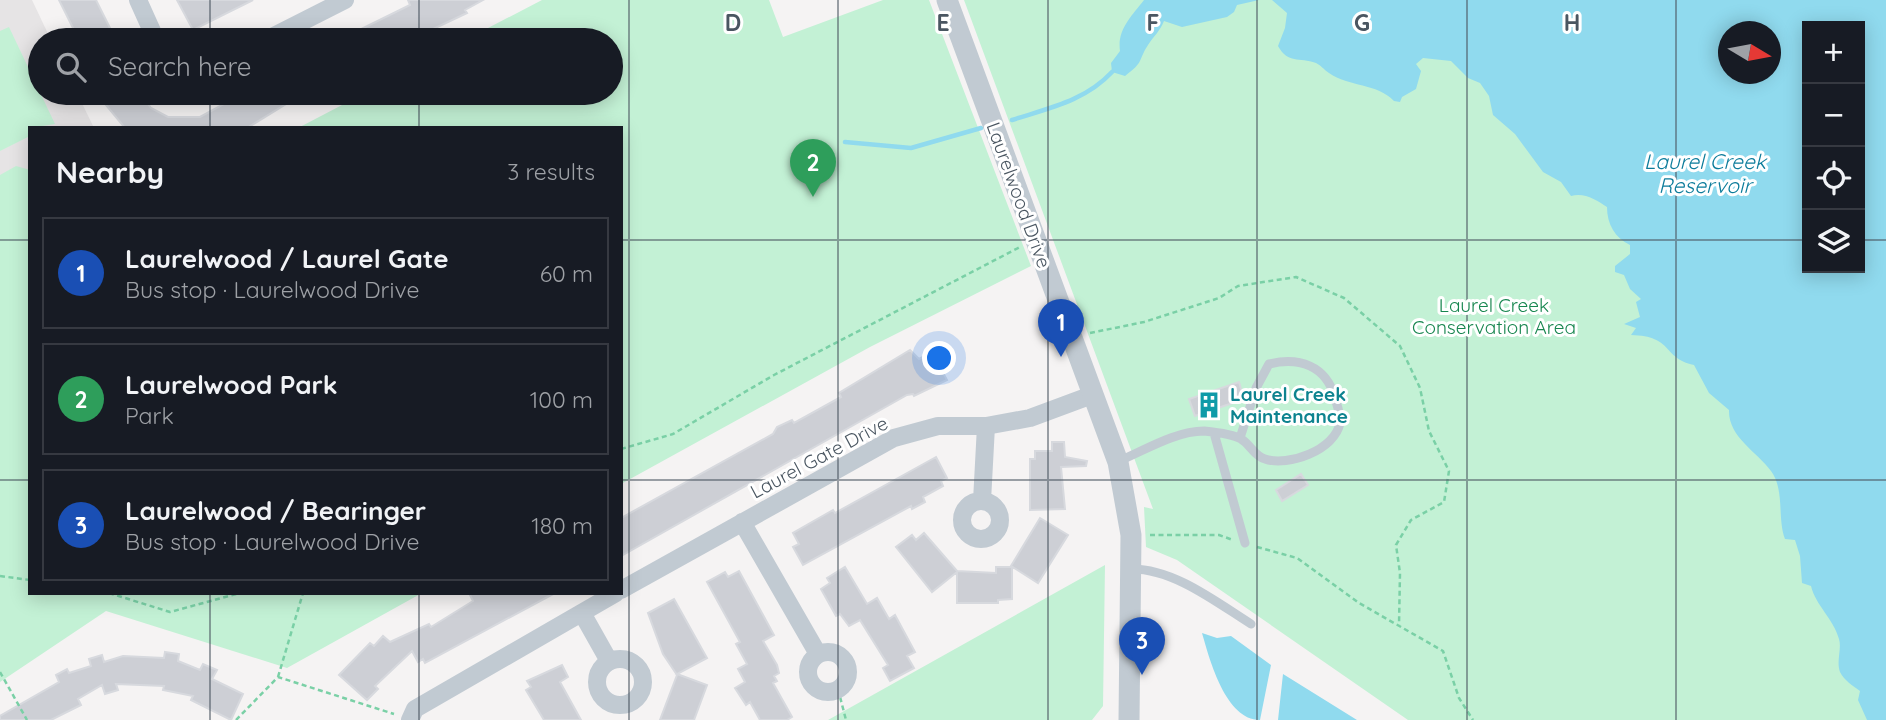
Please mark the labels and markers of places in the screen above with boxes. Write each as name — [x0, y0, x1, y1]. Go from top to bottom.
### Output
pin: 2 — [790, 139, 836, 197]
pin: 1 — [1038, 299, 1084, 357]
place label: Laurel Creek Maintenance — [1230, 382, 1348, 428]
building icon: Laurel Creek Maintenance — [1194, 390, 1224, 420]
pin: 3 — [1119, 617, 1165, 675]

